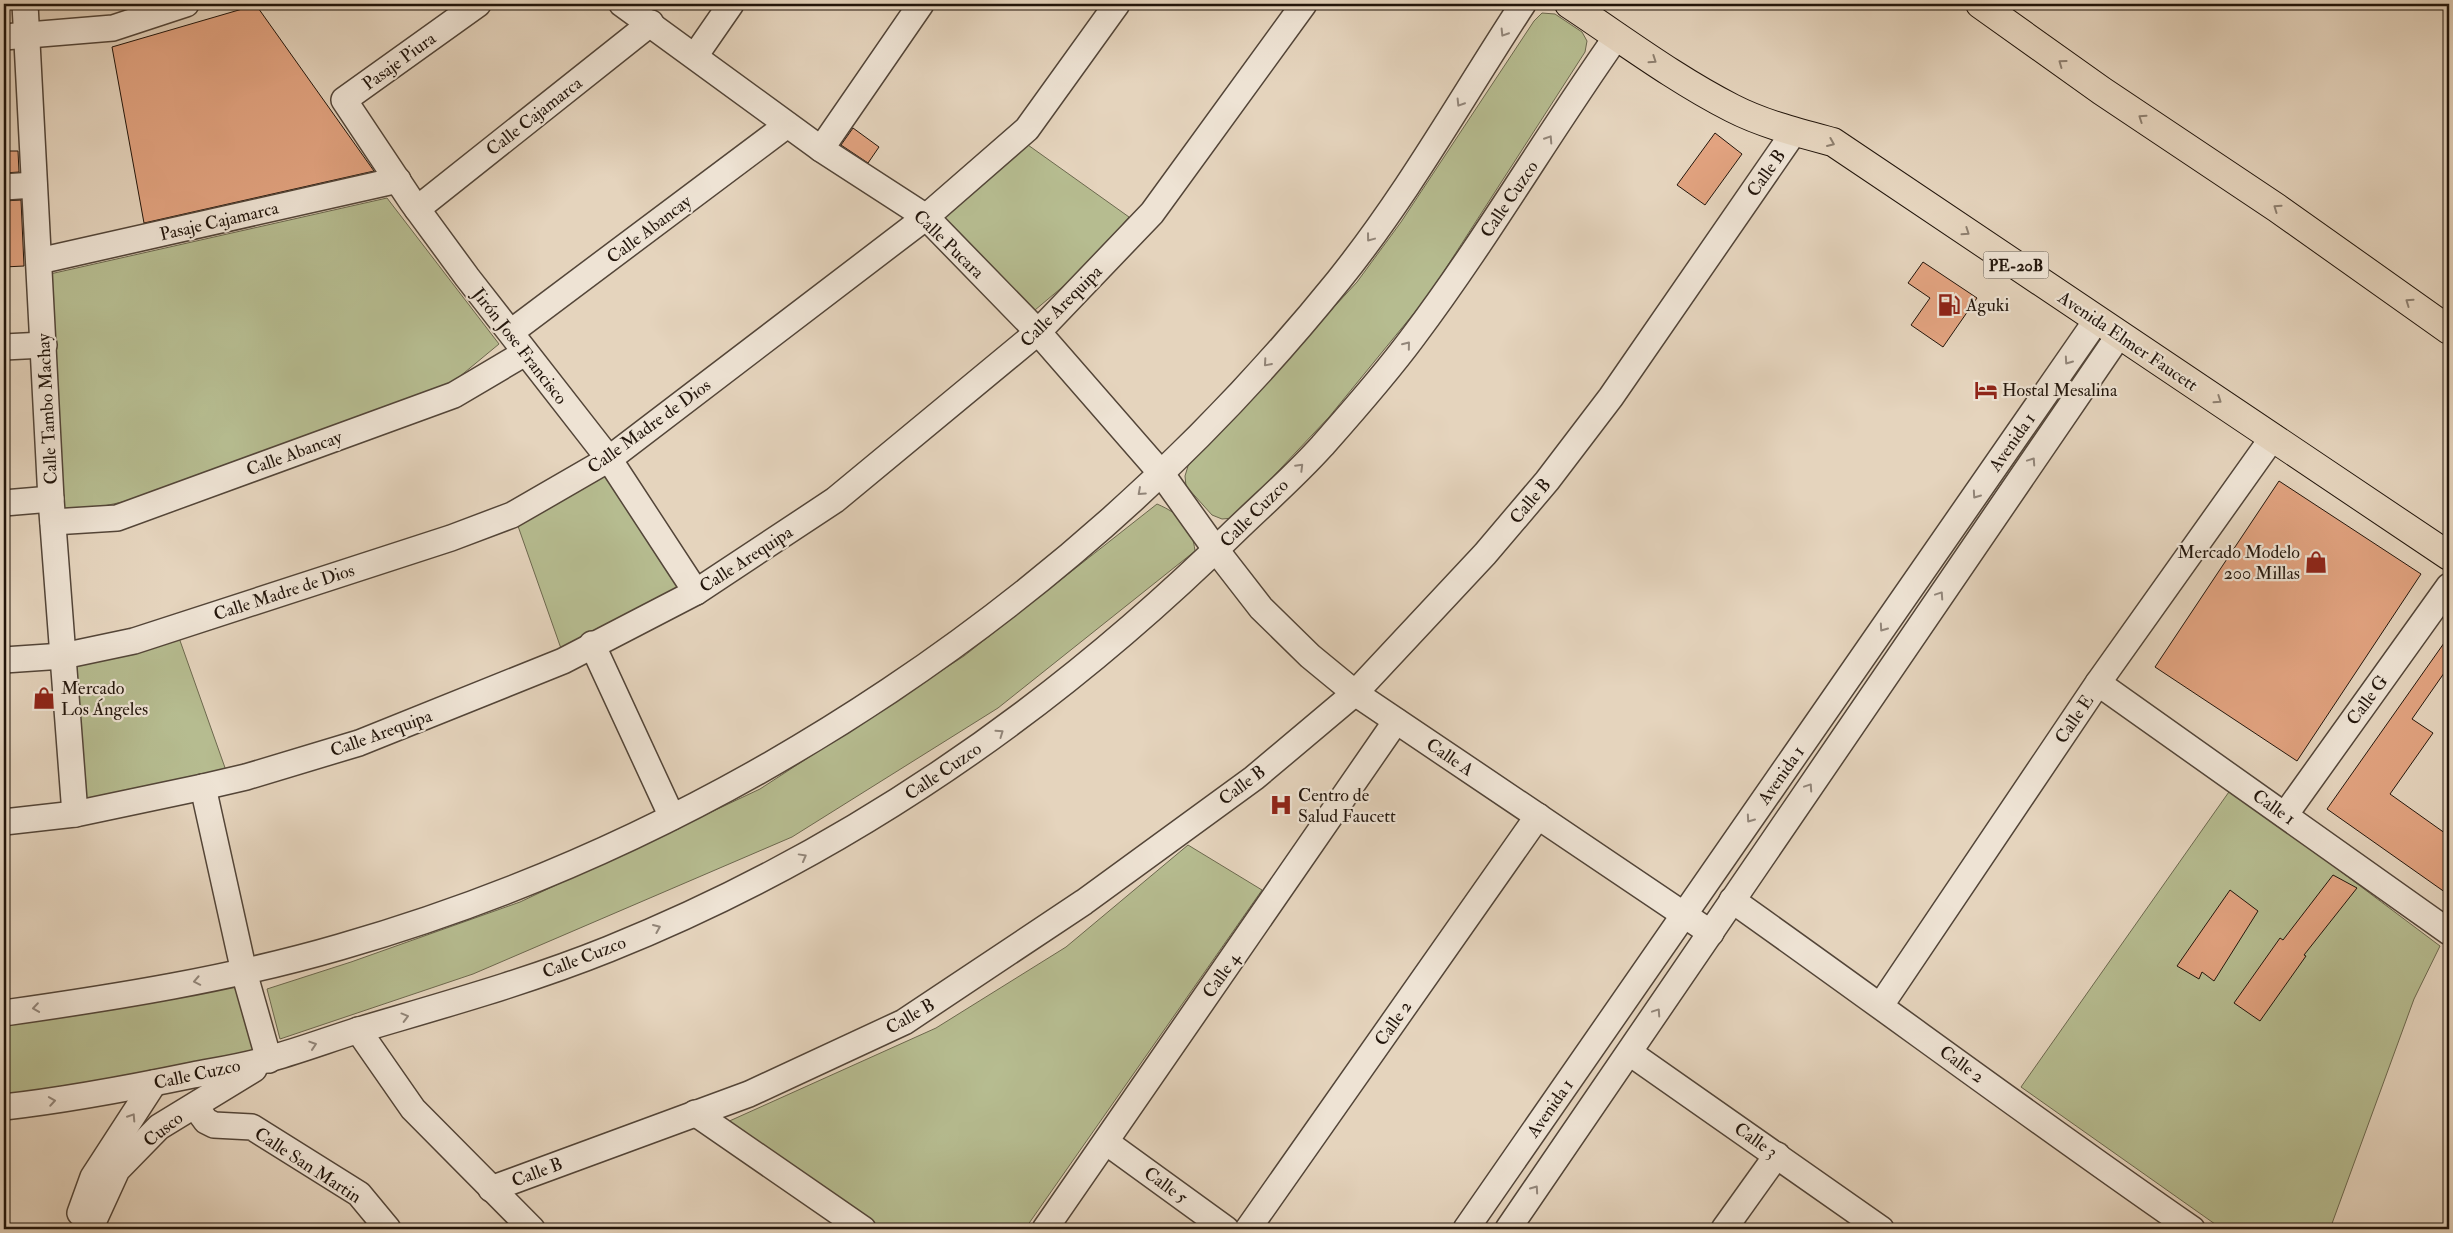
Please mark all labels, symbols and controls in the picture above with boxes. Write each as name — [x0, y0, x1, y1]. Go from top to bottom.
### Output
street label: Pasaje Piura — [358, 27, 441, 96]
one-way arrow — [1501, 27, 1511, 36]
one-way arrow — [1647, 54, 1657, 63]
one-way arrow — [2058, 60, 2068, 69]
street label: Calle Cajamarca — [482, 71, 587, 161]
one-way arrow — [1457, 97, 1466, 107]
one-way arrow — [2138, 115, 2148, 124]
one-way arrow — [1543, 135, 1552, 145]
one-way arrow — [1826, 137, 1835, 147]
street label: Calle B — [1742, 145, 1791, 202]
street label: Calle Cuzco — [1475, 156, 1544, 242]
street label: Calle Abancay — [602, 189, 697, 269]
street label: Pasaje Cajamarca — [157, 197, 281, 246]
street label: Calle Pucara — [908, 205, 989, 284]
one-way arrow — [2273, 205, 2283, 214]
one-way arrow — [1961, 226, 1970, 235]
one-way arrow — [1367, 232, 1376, 242]
road number: PE-20B — [1984, 252, 2048, 278]
street label: Calle Arequipa — [1016, 260, 1108, 352]
street label: Jirón Jose Francisco — [466, 283, 572, 409]
street label: Avenida Elmer Faucett — [2053, 286, 2202, 397]
fuel station icon: Aguki — [1936, 292, 1962, 318]
place label: Aguki — [1965, 294, 2009, 317]
one-way arrow — [2406, 299, 2415, 308]
street label: Calle Tambo Machay — [32, 332, 63, 485]
one-way arrow — [1401, 341, 1410, 350]
one-way arrow — [2065, 355, 2074, 365]
one-way arrow — [1263, 358, 1272, 367]
street label: Calle Madre de Dios — [583, 374, 715, 479]
hotel icon: Hostal Mesalina — [1973, 377, 1999, 403]
place label: Hostal Mesalina — [2002, 379, 2118, 402]
one-way arrow — [2212, 394, 2221, 403]
street label: Avenida 1 — [1983, 408, 2041, 477]
street label: Calle Abancay — [243, 425, 346, 481]
one-way arrow — [2026, 457, 2035, 467]
one-way arrow — [1295, 464, 1304, 473]
street label: Calle Cuzco — [1215, 474, 1294, 553]
street label: Calle B — [1505, 474, 1556, 529]
one-way arrow — [1137, 486, 1146, 495]
one-way arrow — [1973, 489, 1982, 498]
street label: Calle Arequipa — [695, 520, 798, 598]
place label: Mercado Modelo 200 Millas — [2177, 541, 2300, 585]
shop icon: Mercado Modelo 200 Millas — [2303, 549, 2329, 575]
street label: Calle Madre de Dios — [211, 559, 358, 626]
one-way arrow — [1934, 592, 1943, 601]
one-way arrow — [1880, 622, 1889, 632]
street label: Calle G — [2342, 671, 2393, 730]
place label: Mercado Los Ángeles — [61, 677, 148, 721]
shop icon: Mercado Los Ángeles — [31, 685, 57, 711]
street label: Calle E — [2050, 690, 2099, 748]
street label: Calle Arequipa — [327, 704, 436, 762]
one-way arrow — [994, 730, 1004, 739]
street label: Calle A — [1422, 733, 1478, 782]
street label: Calle Cuzco — [900, 737, 986, 806]
street label: Avenida 1 — [1752, 741, 1810, 810]
street label: Calle B — [1214, 760, 1270, 810]
one-way arrow — [1803, 783, 1812, 793]
place label: Centro de Salud Faucett — [1298, 784, 1396, 828]
street label: Calle 1 — [2248, 784, 2300, 830]
hospital icon: Centro de Salud Faucett — [1268, 792, 1294, 818]
one-way arrow — [1747, 814, 1757, 823]
one-way arrow — [798, 853, 807, 863]
one-way arrow — [652, 924, 661, 935]
street label: Calle Cuzco — [539, 931, 630, 984]
street label: Calle 4 — [1197, 947, 1246, 1003]
one-way arrow — [192, 976, 201, 986]
street label: Calle B — [882, 993, 939, 1040]
street label: Calle 2 — [1370, 996, 1417, 1050]
one-way arrow — [32, 1003, 41, 1013]
one-way arrow — [1651, 1009, 1660, 1018]
one-way arrow — [401, 1012, 410, 1023]
street label: Calle 2 — [1935, 1040, 1989, 1088]
one-way arrow — [309, 1041, 317, 1051]
street label: Calle Cuzco — [152, 1054, 243, 1095]
street label: Avenida 1 — [1521, 1074, 1579, 1143]
one-way arrow — [48, 1097, 57, 1107]
street label: Cusco — [139, 1106, 188, 1152]
one-way arrow — [126, 1113, 136, 1122]
street label: Calle 3 — [1730, 1117, 1782, 1164]
street label: Calle San Martin — [250, 1122, 365, 1208]
street label: Calle B — [508, 1152, 566, 1193]
street label: Calle 5 — [1139, 1162, 1192, 1209]
one-way arrow — [1529, 1185, 1538, 1195]

